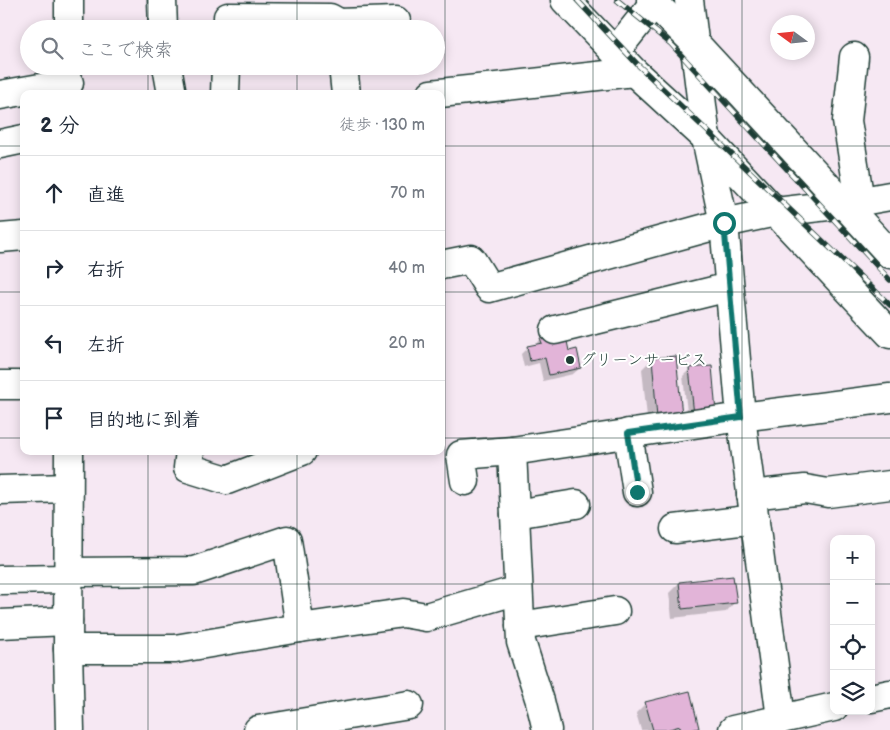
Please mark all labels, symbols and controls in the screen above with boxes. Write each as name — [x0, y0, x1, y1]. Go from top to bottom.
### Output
north arrow — [770, 15, 815, 60]
search box — [20, 20, 445, 75]
icon: search — [38, 34, 66, 62]
text: ここで検索 — [78, 39, 173, 62]
text: 2 分 — [40, 113, 79, 138]
text: 徒歩 · 130 m — [340, 116, 425, 135]
icon: ahead — [40, 179, 68, 207]
text: 直進 — [87, 184, 125, 207]
text: 70 m — [390, 184, 425, 203]
route start — [713, 212, 736, 235]
icon: right — [40, 254, 68, 282]
text: 右折 — [87, 259, 125, 282]
text: 40 m — [388, 259, 425, 278]
icon: left — [40, 329, 68, 357]
text: 左折 — [87, 334, 125, 357]
text: 20 m — [389, 334, 425, 353]
place label: グリーンサービス — [580, 351, 707, 370]
marker: グリーンサービス — [564, 354, 576, 366]
icon: arrive — [40, 404, 68, 432]
text: 目的地に到着 — [87, 409, 201, 432]
route end — [626, 481, 649, 504]
map controls — [830, 535, 875, 715]
button: + — [830, 535, 875, 580]
button: − — [830, 580, 875, 625]
button: locate — [830, 625, 875, 670]
button: layers — [830, 670, 875, 715]

